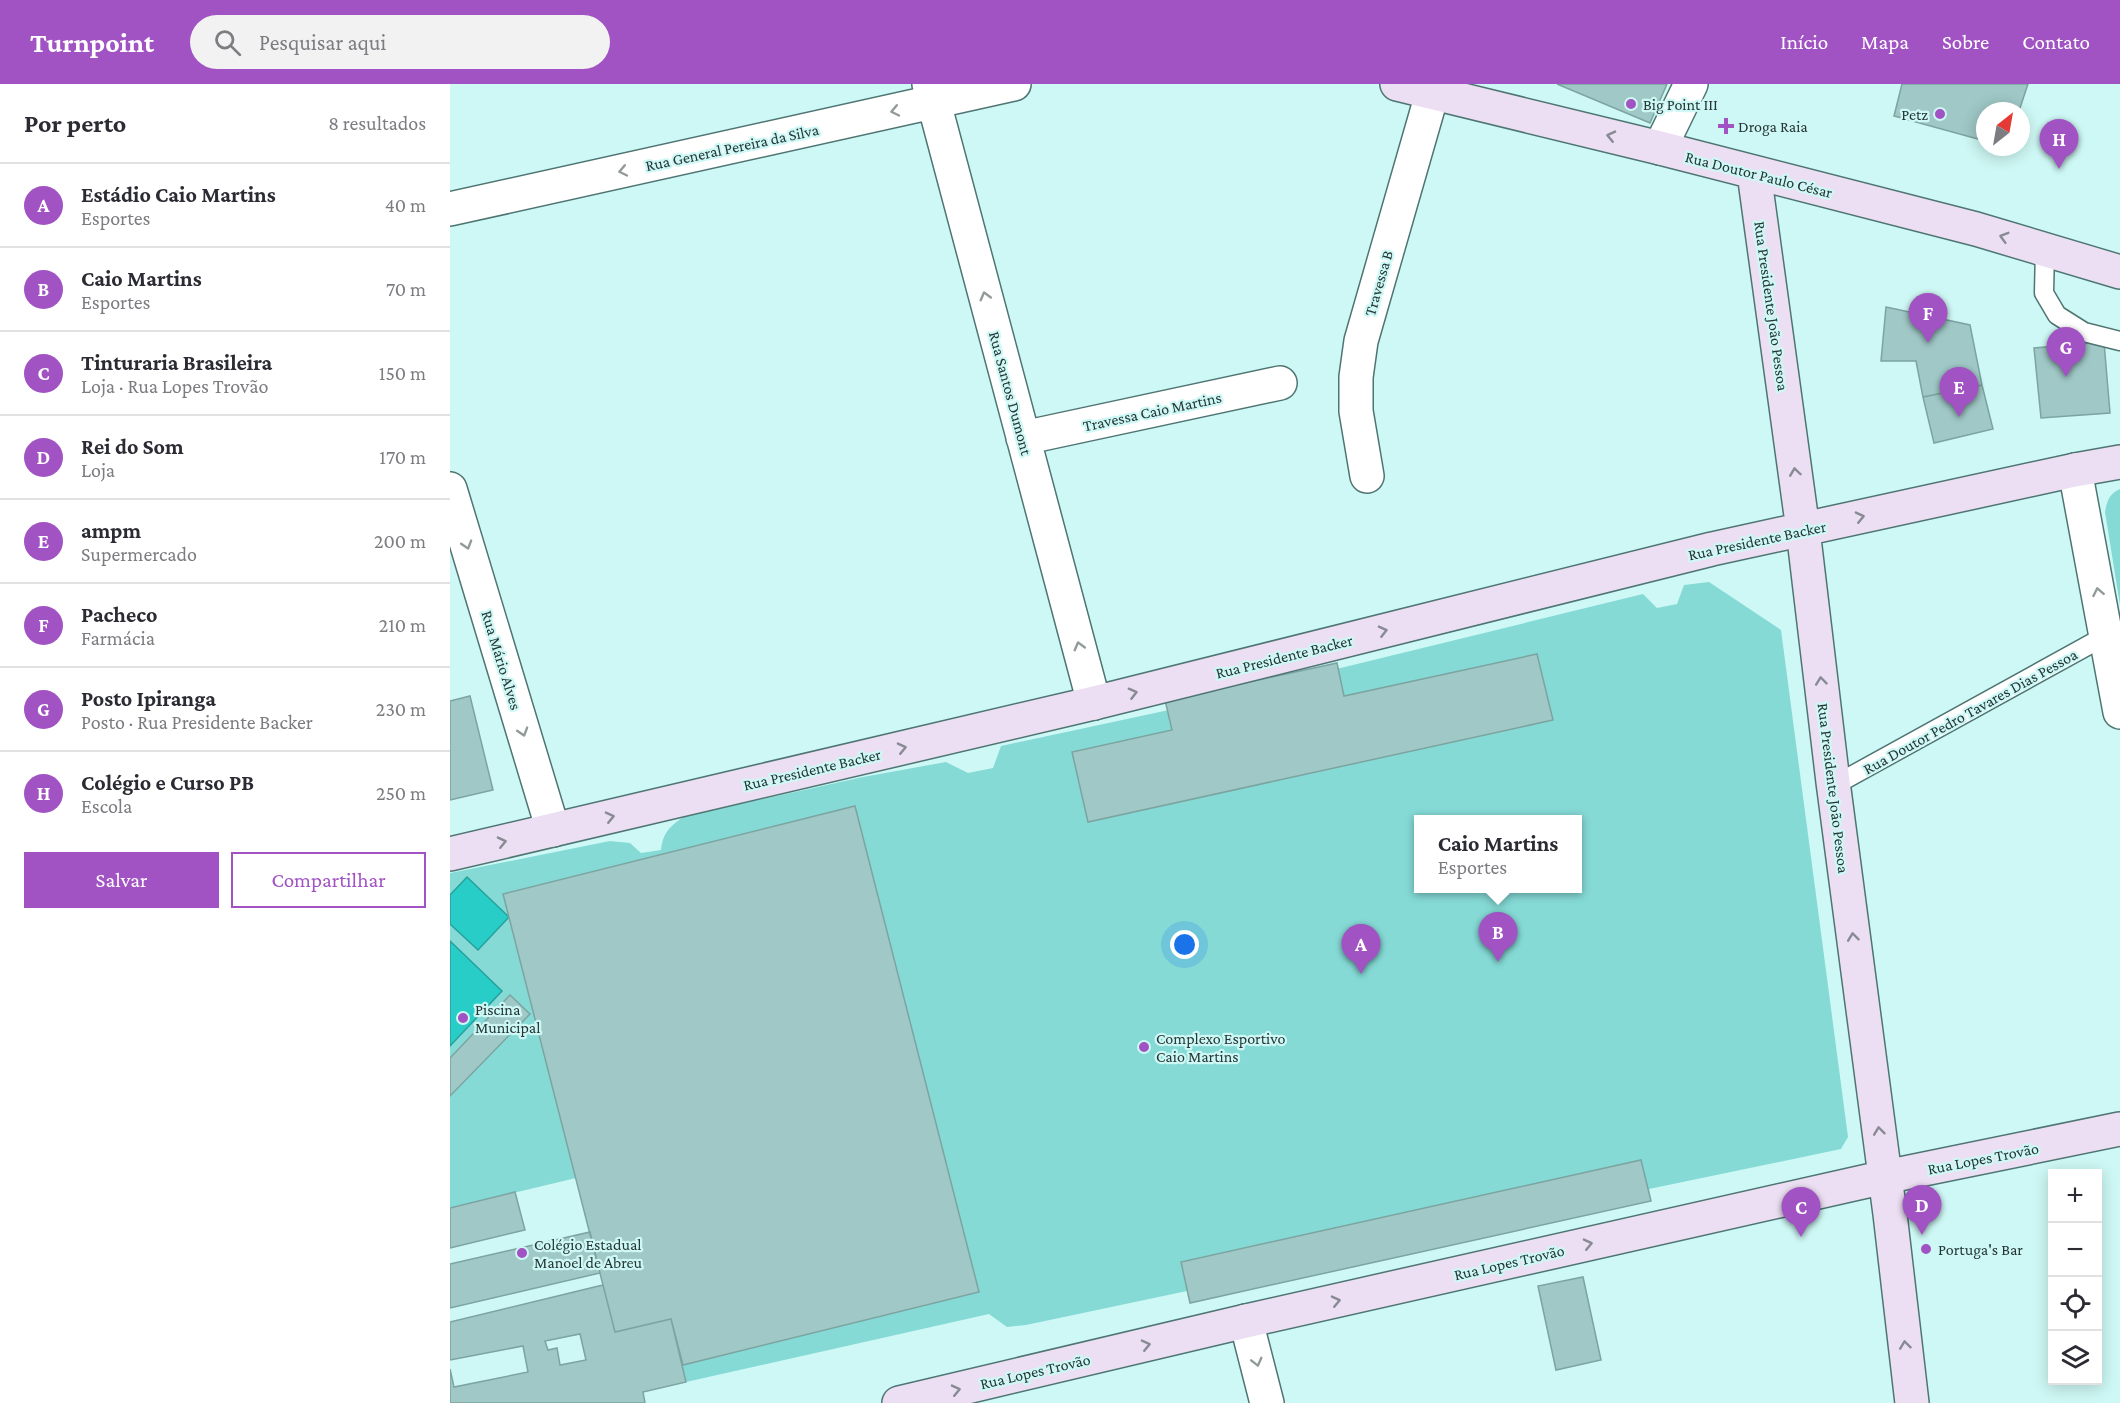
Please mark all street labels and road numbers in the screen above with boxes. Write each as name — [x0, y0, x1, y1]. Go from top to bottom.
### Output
street label: Rua General Pereira da Silva — [644, 121, 821, 174]
street label: Rua Doutor Paulo César — [1684, 148, 1835, 201]
street label: Rua Presidente João Pessoa — [1750, 220, 1792, 393]
street label: Travessa B — [1361, 248, 1396, 318]
street label: Rua Santos Dumont — [986, 329, 1035, 457]
street label: Travessa Caio Martins — [1081, 388, 1223, 434]
street label: Rua Presidente Backer — [1687, 517, 1828, 563]
street label: Rua Mário Alves — [478, 608, 525, 712]
street label: Rua Presidente Backer — [1214, 631, 1355, 682]
street label: Rua Doutor Pedro Tavares Dias Pessoa — [1860, 645, 2081, 778]
street label: Rua Presidente João Pessoa — [1814, 702, 1852, 875]
street label: Rua Presidente Backer — [742, 745, 883, 794]
street label: Rua Lopes Trovão — [1926, 1139, 2040, 1179]
street label: Rua Lopes Trovão — [1452, 1242, 1566, 1284]
street label: Rua Lopes Trovão — [978, 1351, 1092, 1393]

